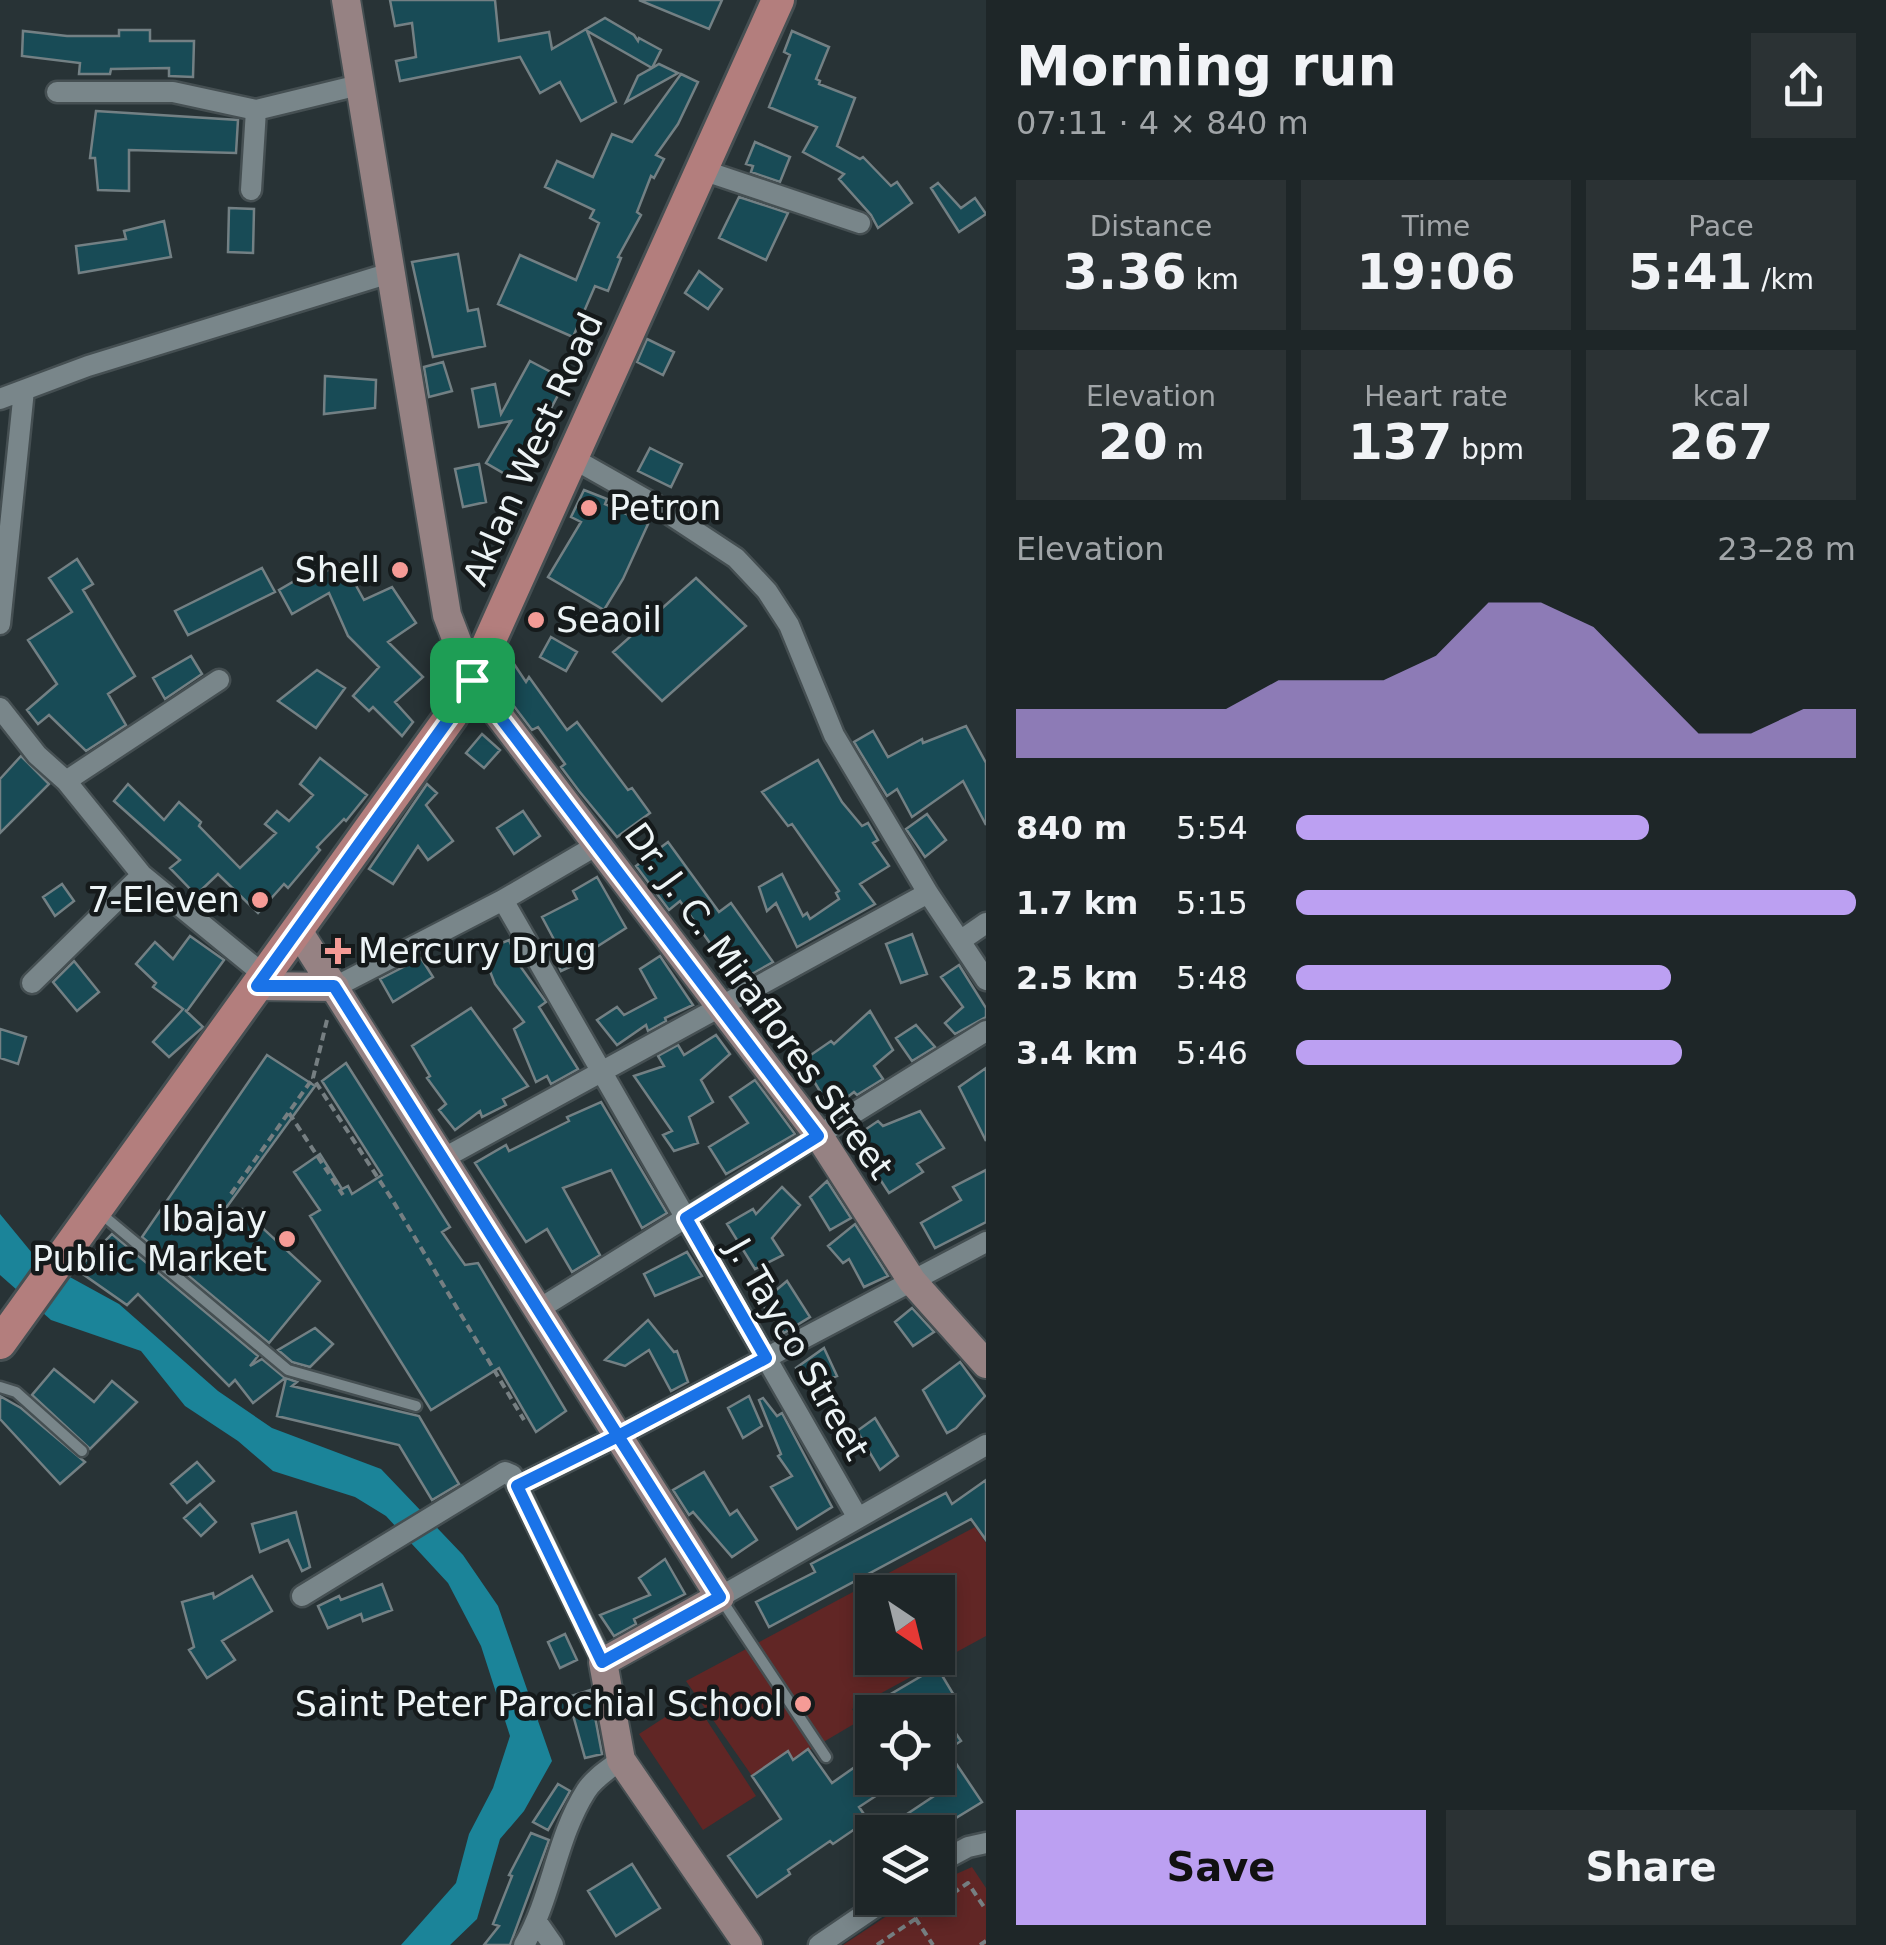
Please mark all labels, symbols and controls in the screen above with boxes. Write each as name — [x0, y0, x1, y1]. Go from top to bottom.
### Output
button: share — [1751, 33, 1856, 138]
text: Morning run — [1016, 34, 1397, 98]
text: 07:11 · 4 × 840 m — [1016, 104, 1309, 142]
text: Distance — [1090, 210, 1212, 243]
text: Time — [1402, 210, 1470, 243]
text: Pace — [1688, 210, 1754, 243]
text: 3.36 — [1063, 243, 1186, 301]
text: 19:06 — [1356, 243, 1516, 301]
text: 5:41 — [1628, 243, 1752, 301]
text: km — [1186, 263, 1239, 296]
text: /km — [1752, 263, 1814, 296]
street label: Aklan West Road — [455, 307, 611, 591]
text: Elevation — [1086, 380, 1216, 413]
text: Heart rate — [1364, 380, 1508, 413]
text: kcal — [1693, 380, 1749, 413]
text: 20 — [1098, 413, 1168, 471]
text: 137 — [1348, 413, 1452, 471]
text: 267 — [1669, 413, 1773, 471]
text: m — [1168, 433, 1204, 466]
text: bpm — [1452, 433, 1524, 466]
place label: Petron — [609, 488, 721, 528]
marker: Petron — [578, 497, 600, 519]
text: Elevation — [1016, 530, 1165, 568]
text: 23–28 m — [1717, 530, 1856, 568]
place label: Shell — [295, 550, 380, 590]
marker: Shell — [389, 559, 411, 581]
place label: Seaoil — [556, 600, 662, 640]
marker: Seaoil — [525, 609, 547, 631]
pin — [430, 638, 515, 723]
icon: arrive — [445, 653, 500, 708]
text: 840 m — [1016, 809, 1127, 847]
text: 5:54 — [1176, 809, 1248, 847]
street label: Dr. J. C. Miraflores Street — [617, 815, 901, 1187]
place label: 7-Eleven — [87, 880, 240, 920]
text: 1.7 km — [1016, 884, 1138, 922]
text: 5:15 — [1176, 884, 1248, 922]
marker: 7-Eleven — [249, 889, 271, 911]
place label: Mercury Drug — [358, 931, 597, 971]
marker: Mercury Drug — [327, 940, 349, 962]
text: 2.5 km — [1016, 959, 1138, 997]
text: 5:48 — [1176, 959, 1248, 997]
text: 3.4 km — [1016, 1034, 1138, 1072]
text: 5:46 — [1176, 1034, 1248, 1072]
place label: Ibajay Public Market — [32, 1199, 267, 1279]
marker: Ibajay Public Market — [276, 1228, 298, 1250]
street label: J. Tayco Street — [718, 1230, 877, 1467]
north arrow — [855, 1575, 955, 1675]
map controls — [855, 1575, 955, 1915]
place label: Saint Peter Parochial School — [295, 1684, 783, 1724]
marker: Saint Peter Parochial School — [792, 1693, 814, 1715]
button: locate — [855, 1695, 955, 1795]
button: Save — [1016, 1810, 1426, 1925]
button: Share — [1446, 1810, 1856, 1925]
button: layers — [855, 1815, 955, 1915]

